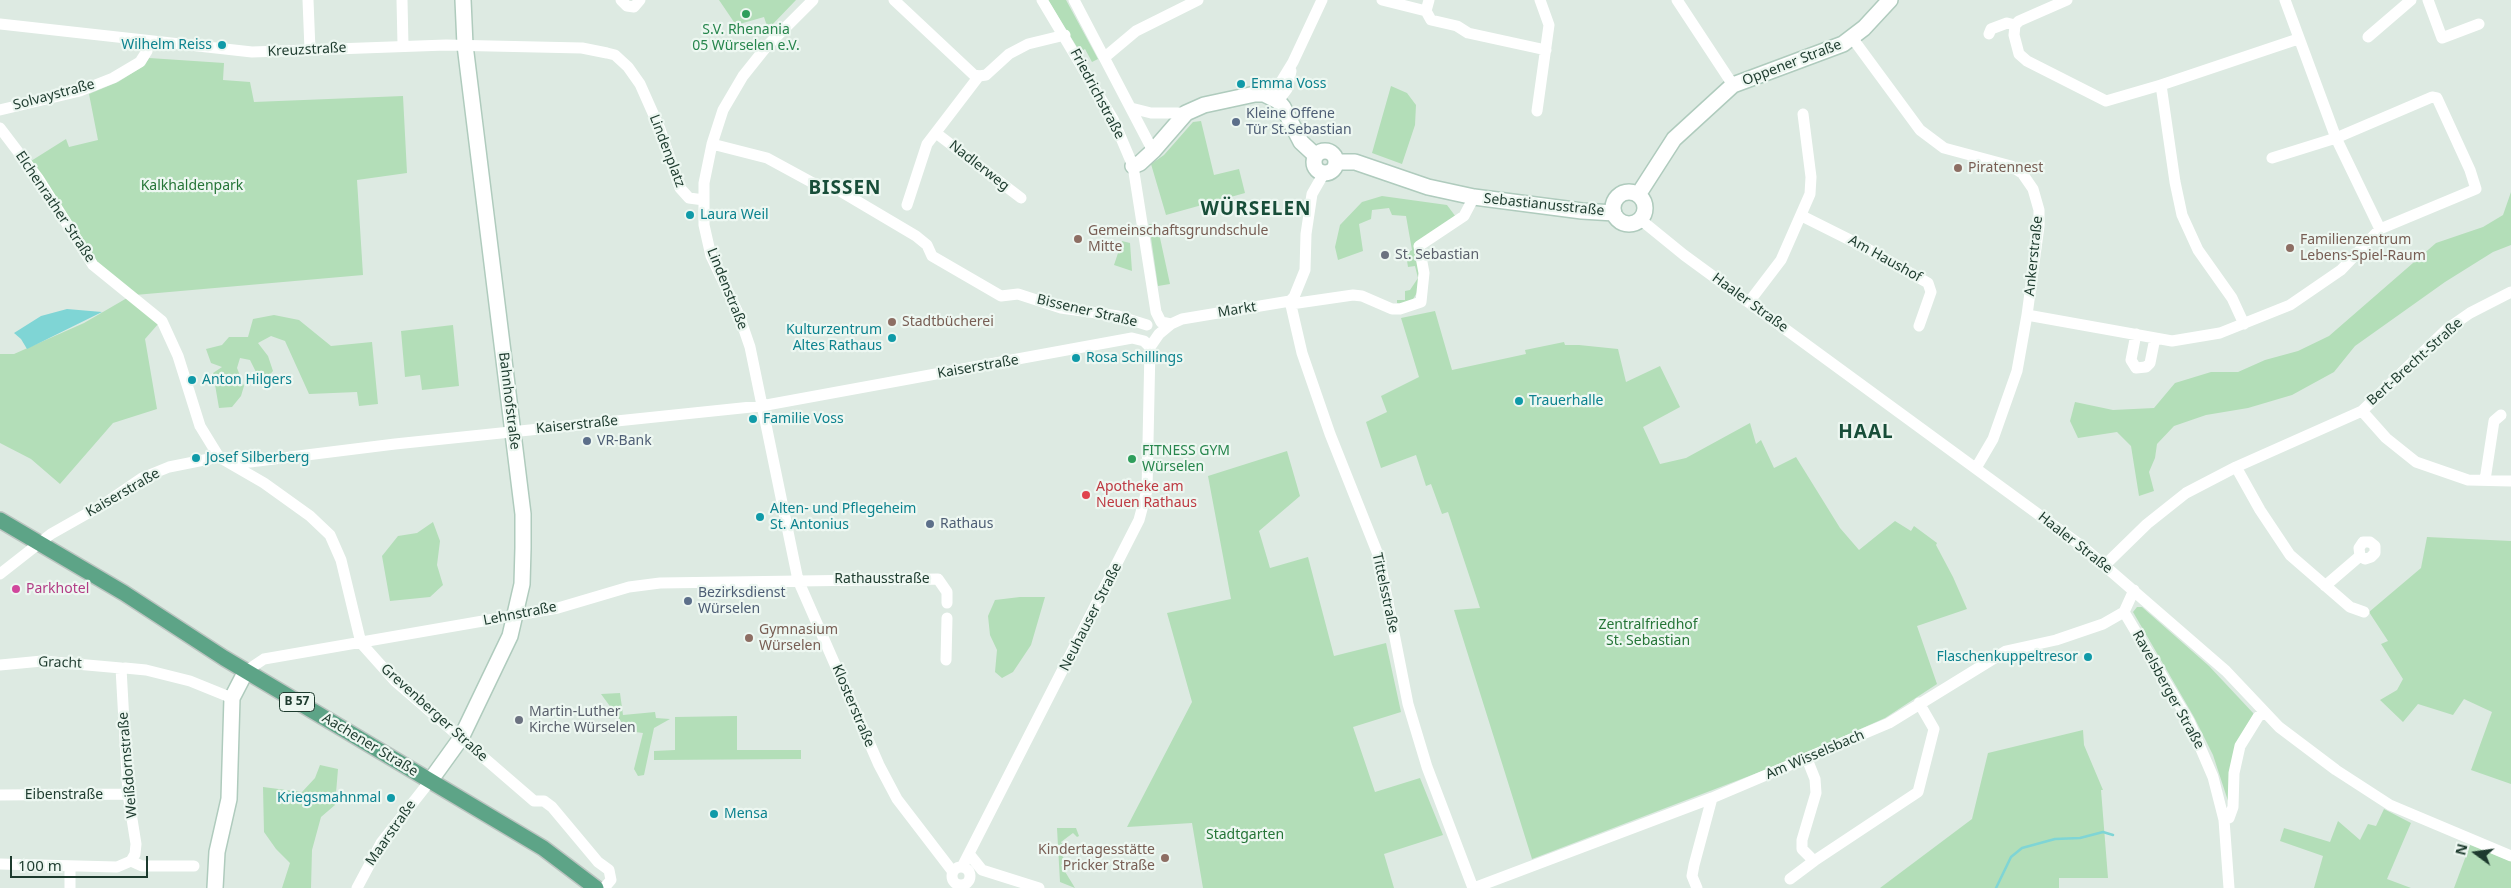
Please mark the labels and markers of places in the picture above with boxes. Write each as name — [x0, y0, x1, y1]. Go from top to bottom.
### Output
marker: S.V. Rhenania 05 Würselen e.V. — [740, 8, 752, 20]
place label: S.V. Rhenania 05 Würselen e.V. — [692, 22, 800, 54]
place label: Wilhelm Reiss — [121, 37, 212, 53]
marker: Wilhelm Reiss — [216, 39, 228, 51]
place label: Emma Voss — [1251, 76, 1326, 92]
marker: Emma Voss — [1235, 78, 1247, 90]
place label: Kleine Offene Tür St.Sebastian — [1246, 106, 1352, 138]
marker: Kleine Offene Tür St.Sebastian — [1230, 116, 1242, 128]
place label: Piratennest — [1968, 160, 2043, 176]
marker: Piratennest — [1952, 162, 1964, 174]
place label: Laura Weil — [700, 207, 769, 223]
marker: Laura Weil — [684, 209, 696, 221]
place label: Gemeinschaftsgrundschule Mitte — [1088, 223, 1268, 256]
place label: Familienzentrum Lebens-Spiel-Raum — [2300, 232, 2426, 264]
marker: Gemeinschaftsgrundschule Mitte — [1072, 233, 1084, 245]
marker: Familienzentrum Lebens-Spiel-Raum — [2284, 242, 2296, 254]
place label: St. Sebastian — [1395, 247, 1479, 263]
marker: St. Sebastian — [1379, 249, 1391, 261]
place label: Stadtbücherei — [902, 314, 994, 330]
marker: Stadtbücherei — [886, 316, 898, 328]
place label: Kulturzentrum Altes Rathaus — [786, 322, 882, 354]
marker: Kulturzentrum Altes Rathaus — [886, 332, 898, 344]
place label: Rosa Schillings — [1086, 350, 1183, 366]
marker: Rosa Schillings — [1070, 352, 1082, 364]
place label: Anton Hilgers — [202, 372, 292, 388]
marker: Anton Hilgers — [186, 374, 198, 386]
place label: Trauerhalle — [1529, 393, 1603, 409]
marker: Trauerhalle — [1513, 395, 1525, 407]
place label: Familie Voss — [763, 411, 844, 427]
marker: Familie Voss — [747, 413, 759, 425]
place label: VR-Bank — [597, 433, 652, 449]
marker: VR-Bank — [581, 435, 593, 447]
place label: FITNESS GYM Würselen — [1142, 443, 1230, 476]
place label: Josef Silberberg — [206, 450, 309, 466]
marker: Josef Silberberg — [190, 452, 202, 464]
marker: FITNESS GYM Würselen — [1126, 453, 1138, 465]
place label: Apotheke am Neuen Rathaus — [1096, 479, 1197, 512]
marker: Apotheke am Neuen Rathaus — [1080, 489, 1092, 501]
place label: Alten- und Pflegeheim St. Antonius — [770, 501, 916, 534]
marker: Alten- und Pflegeheim St. Antonius — [754, 511, 766, 523]
place label: Rathaus — [940, 516, 993, 532]
marker: Rathaus — [924, 518, 936, 530]
place label: Parkhotel — [26, 581, 89, 597]
marker: Parkhotel — [10, 583, 22, 595]
place label: Bezirksdienst Würselen — [698, 585, 786, 618]
marker: Bezirksdienst Würselen — [682, 595, 694, 607]
place label: Gymnasium Würselen — [759, 622, 838, 654]
marker: Gymnasium Würselen — [743, 632, 755, 644]
place label: Flaschenkuppeltresor — [1936, 649, 2078, 665]
marker: Flaschenkuppeltresor — [2082, 651, 2094, 663]
place label: Martin-Luther Kirche Würselen — [529, 704, 636, 736]
marker: Martin-Luther Kirche Würselen — [513, 714, 525, 726]
place label: Kriegsmahnmal — [277, 790, 381, 806]
marker: Kriegsmahnmal — [385, 792, 397, 804]
place label: Mensa — [724, 806, 768, 822]
marker: Mensa — [708, 808, 720, 820]
place label: Kindertagesstätte Pricker Straße — [1038, 842, 1155, 874]
marker: Kindertagesstätte Pricker Straße — [1159, 852, 1171, 864]

